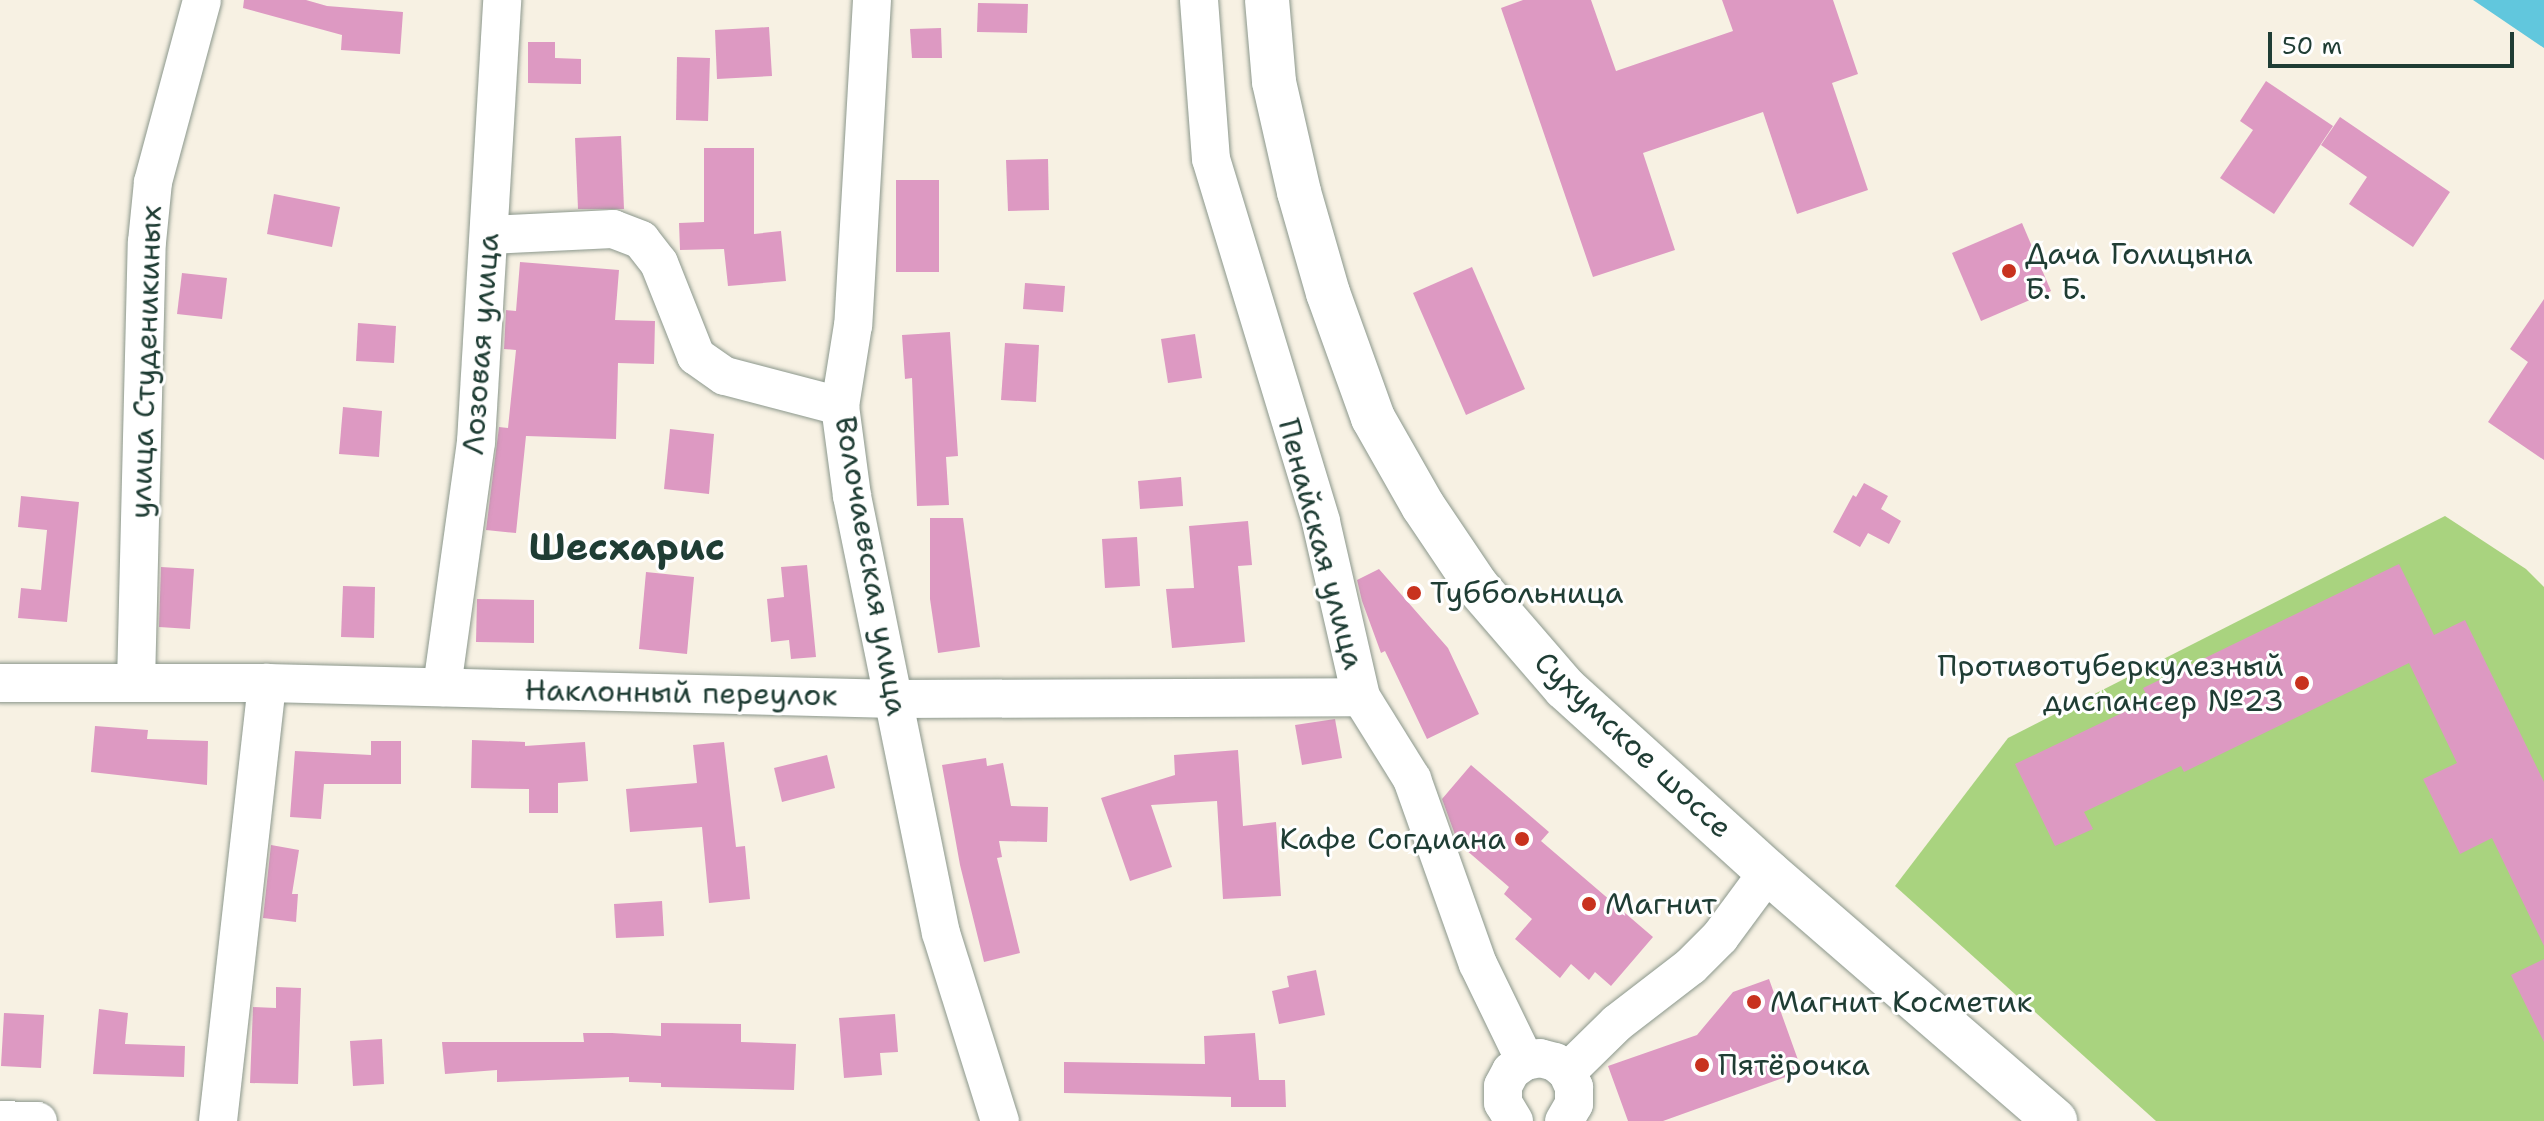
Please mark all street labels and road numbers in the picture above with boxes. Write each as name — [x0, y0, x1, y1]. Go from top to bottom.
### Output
street label: улица Студеникиных — [123, 205, 169, 519]
street label: Лозовая улица — [455, 232, 507, 456]
street label: Волочаевская улица — [827, 414, 915, 718]
street label: Пенайская улица — [1270, 415, 1372, 673]
street label: Сухумское шоссе — [1527, 644, 1739, 846]
street label: Наклонный переулок — [524, 672, 838, 714]

